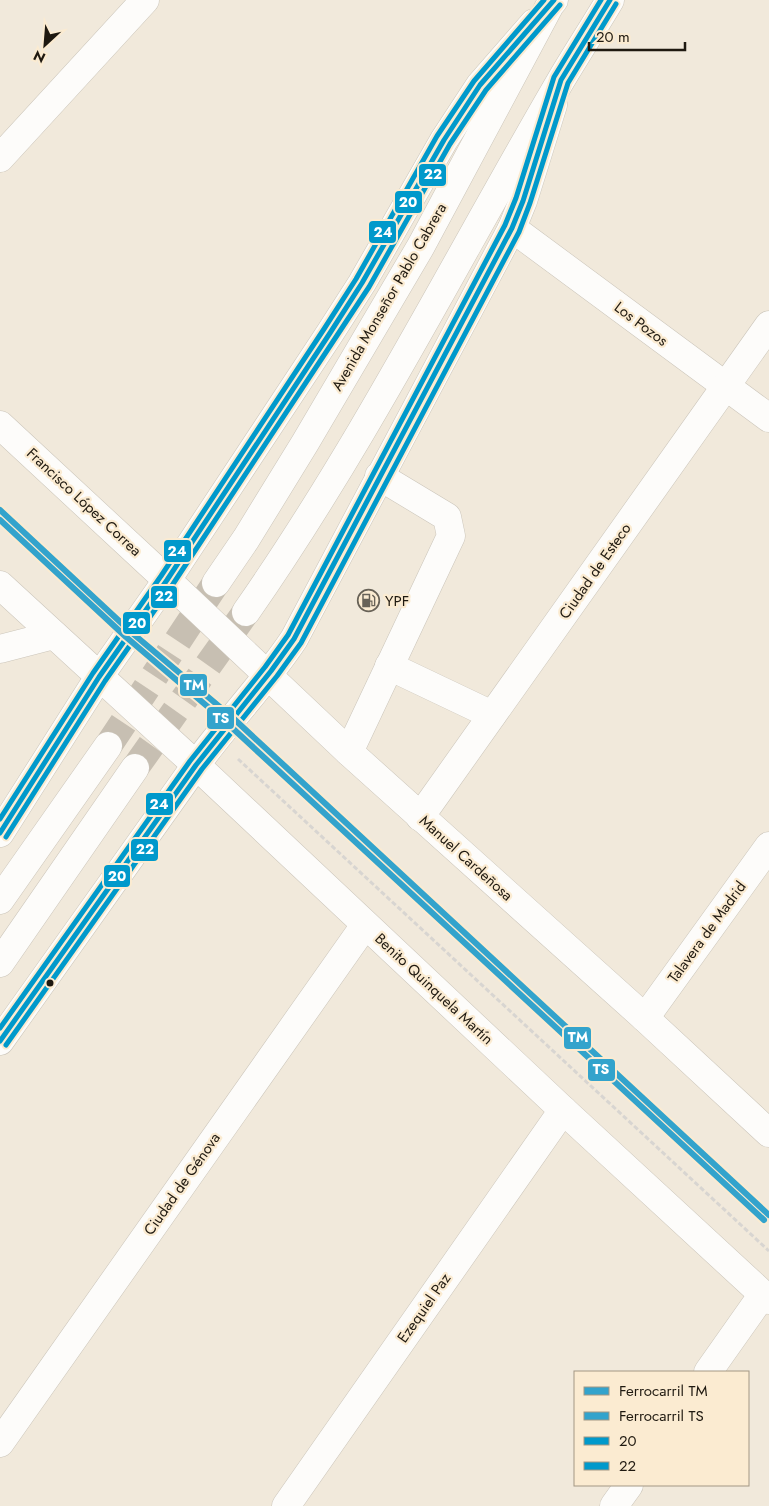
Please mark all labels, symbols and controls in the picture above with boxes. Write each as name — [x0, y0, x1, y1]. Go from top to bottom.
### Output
north arrow — [20, 20, 70, 70]
scale bar — [589, 20, 685, 52]
text: 20 m — [596, 26, 630, 48]
text: N — [30, 45, 49, 68]
line badge: 22 — [418, 163, 447, 187]
text: 22 — [424, 164, 442, 184]
line badge: 20 — [394, 190, 423, 214]
text: 20 — [399, 192, 417, 212]
street label: Avenida Monseñor Pablo Cabrera — [326, 199, 452, 395]
line badge: 24 — [368, 220, 397, 244]
text: 24 — [374, 222, 393, 242]
street label: Los Pozos — [610, 297, 672, 351]
street label: Francisco López Correa — [22, 443, 146, 561]
street label: Ciudad de Esteco — [554, 519, 636, 623]
line badge: 24 — [163, 539, 192, 563]
text: 24 — [168, 541, 187, 561]
line badge: 22 — [150, 585, 178, 609]
text: 22 — [155, 586, 173, 606]
fuel station icon: YPF — [357, 589, 381, 613]
place label: YPF — [385, 590, 409, 612]
line badge: 20 — [122, 611, 151, 635]
text: 20 — [128, 613, 146, 633]
line badge: TM — [179, 673, 208, 697]
text: TM — [184, 675, 204, 695]
line badge: TS — [206, 706, 235, 730]
text: TS — [213, 708, 230, 728]
line badge: 24 — [145, 792, 174, 816]
text: 24 — [150, 794, 169, 814]
street label: Manuel Cardeñosa — [414, 810, 518, 906]
line badge: 22 — [130, 838, 159, 862]
text: 22 — [136, 839, 154, 859]
line badge: 20 — [103, 864, 131, 888]
text: 20 — [108, 866, 126, 886]
street label: Talavera de Madrid — [663, 877, 751, 987]
street label: Benito Quinquela Martín — [370, 928, 498, 1050]
unlabelled marker — [45, 978, 55, 988]
line badge: TM — [563, 1026, 592, 1050]
text: TM — [568, 1027, 588, 1047]
line badge: TS — [587, 1058, 616, 1082]
text: TS — [593, 1059, 610, 1079]
street label: Ciudad de Génova — [138, 1128, 226, 1240]
street label: Ezequiel Paz — [392, 1269, 456, 1347]
legend — [574, 1371, 749, 1486]
text: Ferrocarril TM — [619, 1380, 708, 1402]
text: Ferrocarril TS — [619, 1405, 704, 1427]
text: 20 — [619, 1430, 637, 1452]
text: 22 — [619, 1455, 636, 1477]

